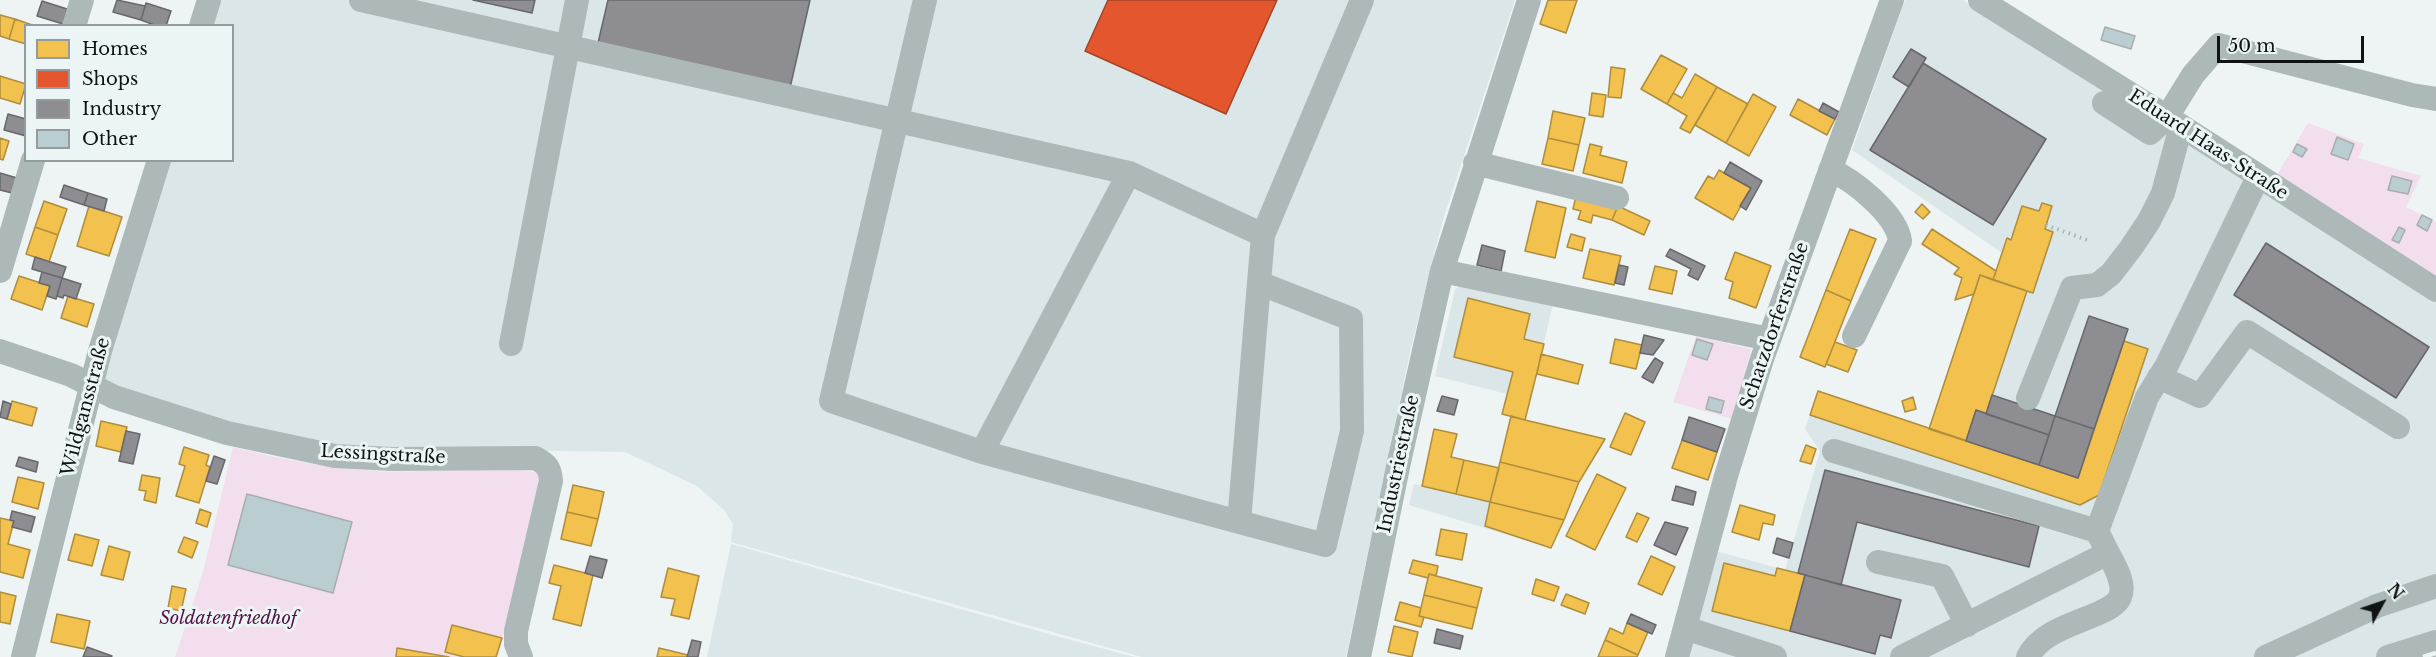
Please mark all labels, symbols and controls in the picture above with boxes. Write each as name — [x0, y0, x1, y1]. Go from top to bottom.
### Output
legend — [24, 24, 234, 162]
scale bar — [2220, 24, 2367, 62]
text: 50 m — [2228, 35, 2276, 57]
text: Homes — [82, 38, 148, 60]
text: Shops — [82, 68, 138, 90]
street label: Eduard Haas-Straße — [2124, 85, 2292, 205]
text: Industry — [82, 98, 161, 120]
text: Other — [82, 128, 137, 150]
street label: Schatzdorferstraße — [1736, 240, 1814, 412]
street label: Wildgansstraße — [57, 335, 115, 479]
street label: Industriestraße — [1374, 393, 1424, 535]
street label: Lessingstraße — [320, 441, 446, 469]
north arrow — [2352, 573, 2412, 633]
text: N — [2383, 579, 2408, 604]
park label: Soldatenfriedhof — [159, 608, 297, 630]

